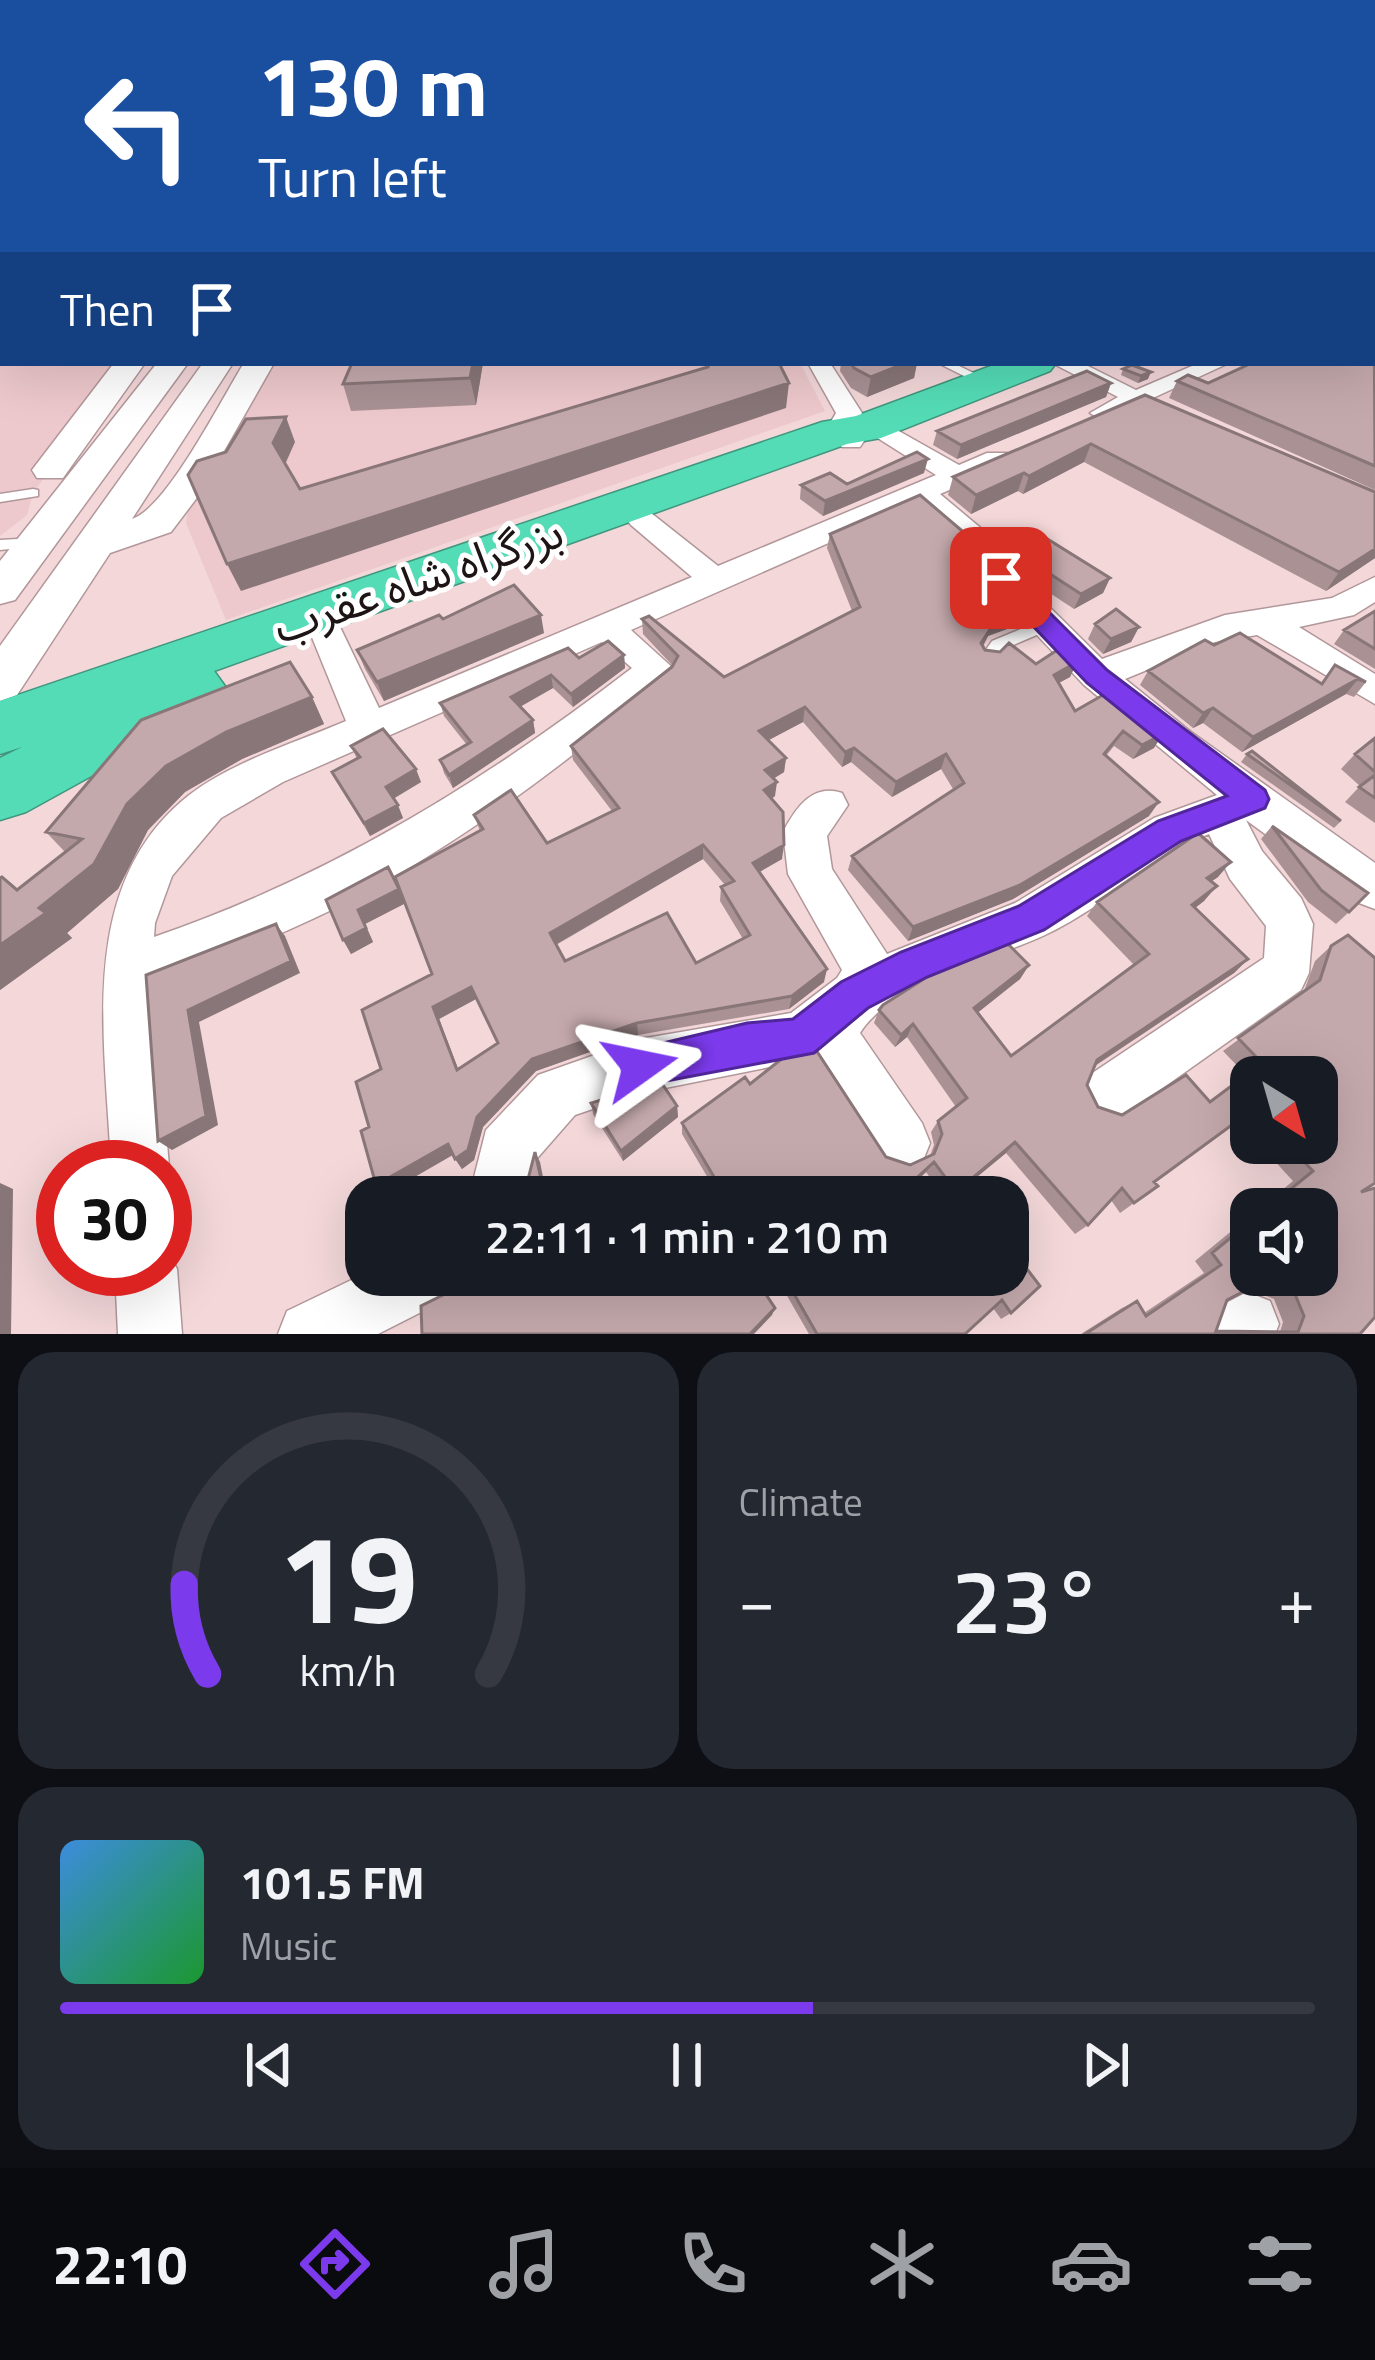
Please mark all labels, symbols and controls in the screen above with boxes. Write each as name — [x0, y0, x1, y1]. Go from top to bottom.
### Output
text: 130 m — [258, 21, 488, 149]
icon: left — [60, 48, 216, 204]
text: Turn left — [258, 136, 447, 218]
text: Then — [60, 275, 155, 343]
icon: arrive — [179, 276, 245, 342]
street label: بزرگراه شاه عقرب — [264, 497, 572, 659]
pin — [950, 527, 1052, 629]
icon: arrive — [968, 545, 1034, 611]
position arrow — [577, 1003, 703, 1129]
north arrow — [1230, 1056, 1338, 1164]
map controls — [1230, 1056, 1338, 1296]
speed limit sign: 30 — [36, 1140, 192, 1296]
button: sound — [1230, 1188, 1338, 1296]
text: 22:11 · 1 min · 210 m — [485, 1202, 889, 1270]
text: Climate — [739, 1472, 863, 1531]
text: 19 — [278, 1482, 418, 1671]
text: 23° — [951, 1531, 1102, 1668]
text: − — [739, 1549, 775, 1650]
text: + — [1278, 1549, 1315, 1650]
text: km/h — [300, 1636, 397, 1702]
text: 101.5 FM — [240, 1848, 425, 1916]
text: Music — [240, 1916, 337, 1975]
icon: previous — [236, 2032, 302, 2098]
icon: pause — [654, 2032, 720, 2098]
icon: next — [1073, 2032, 1139, 2098]
icon: directions — [293, 2222, 377, 2306]
icon: music — [482, 2222, 566, 2306]
icon: phone — [671, 2222, 755, 2306]
icon: climate — [860, 2222, 944, 2306]
icon: car — [1049, 2222, 1133, 2306]
icon: filters — [1238, 2222, 1322, 2306]
text: 22:10 — [53, 2223, 187, 2305]

